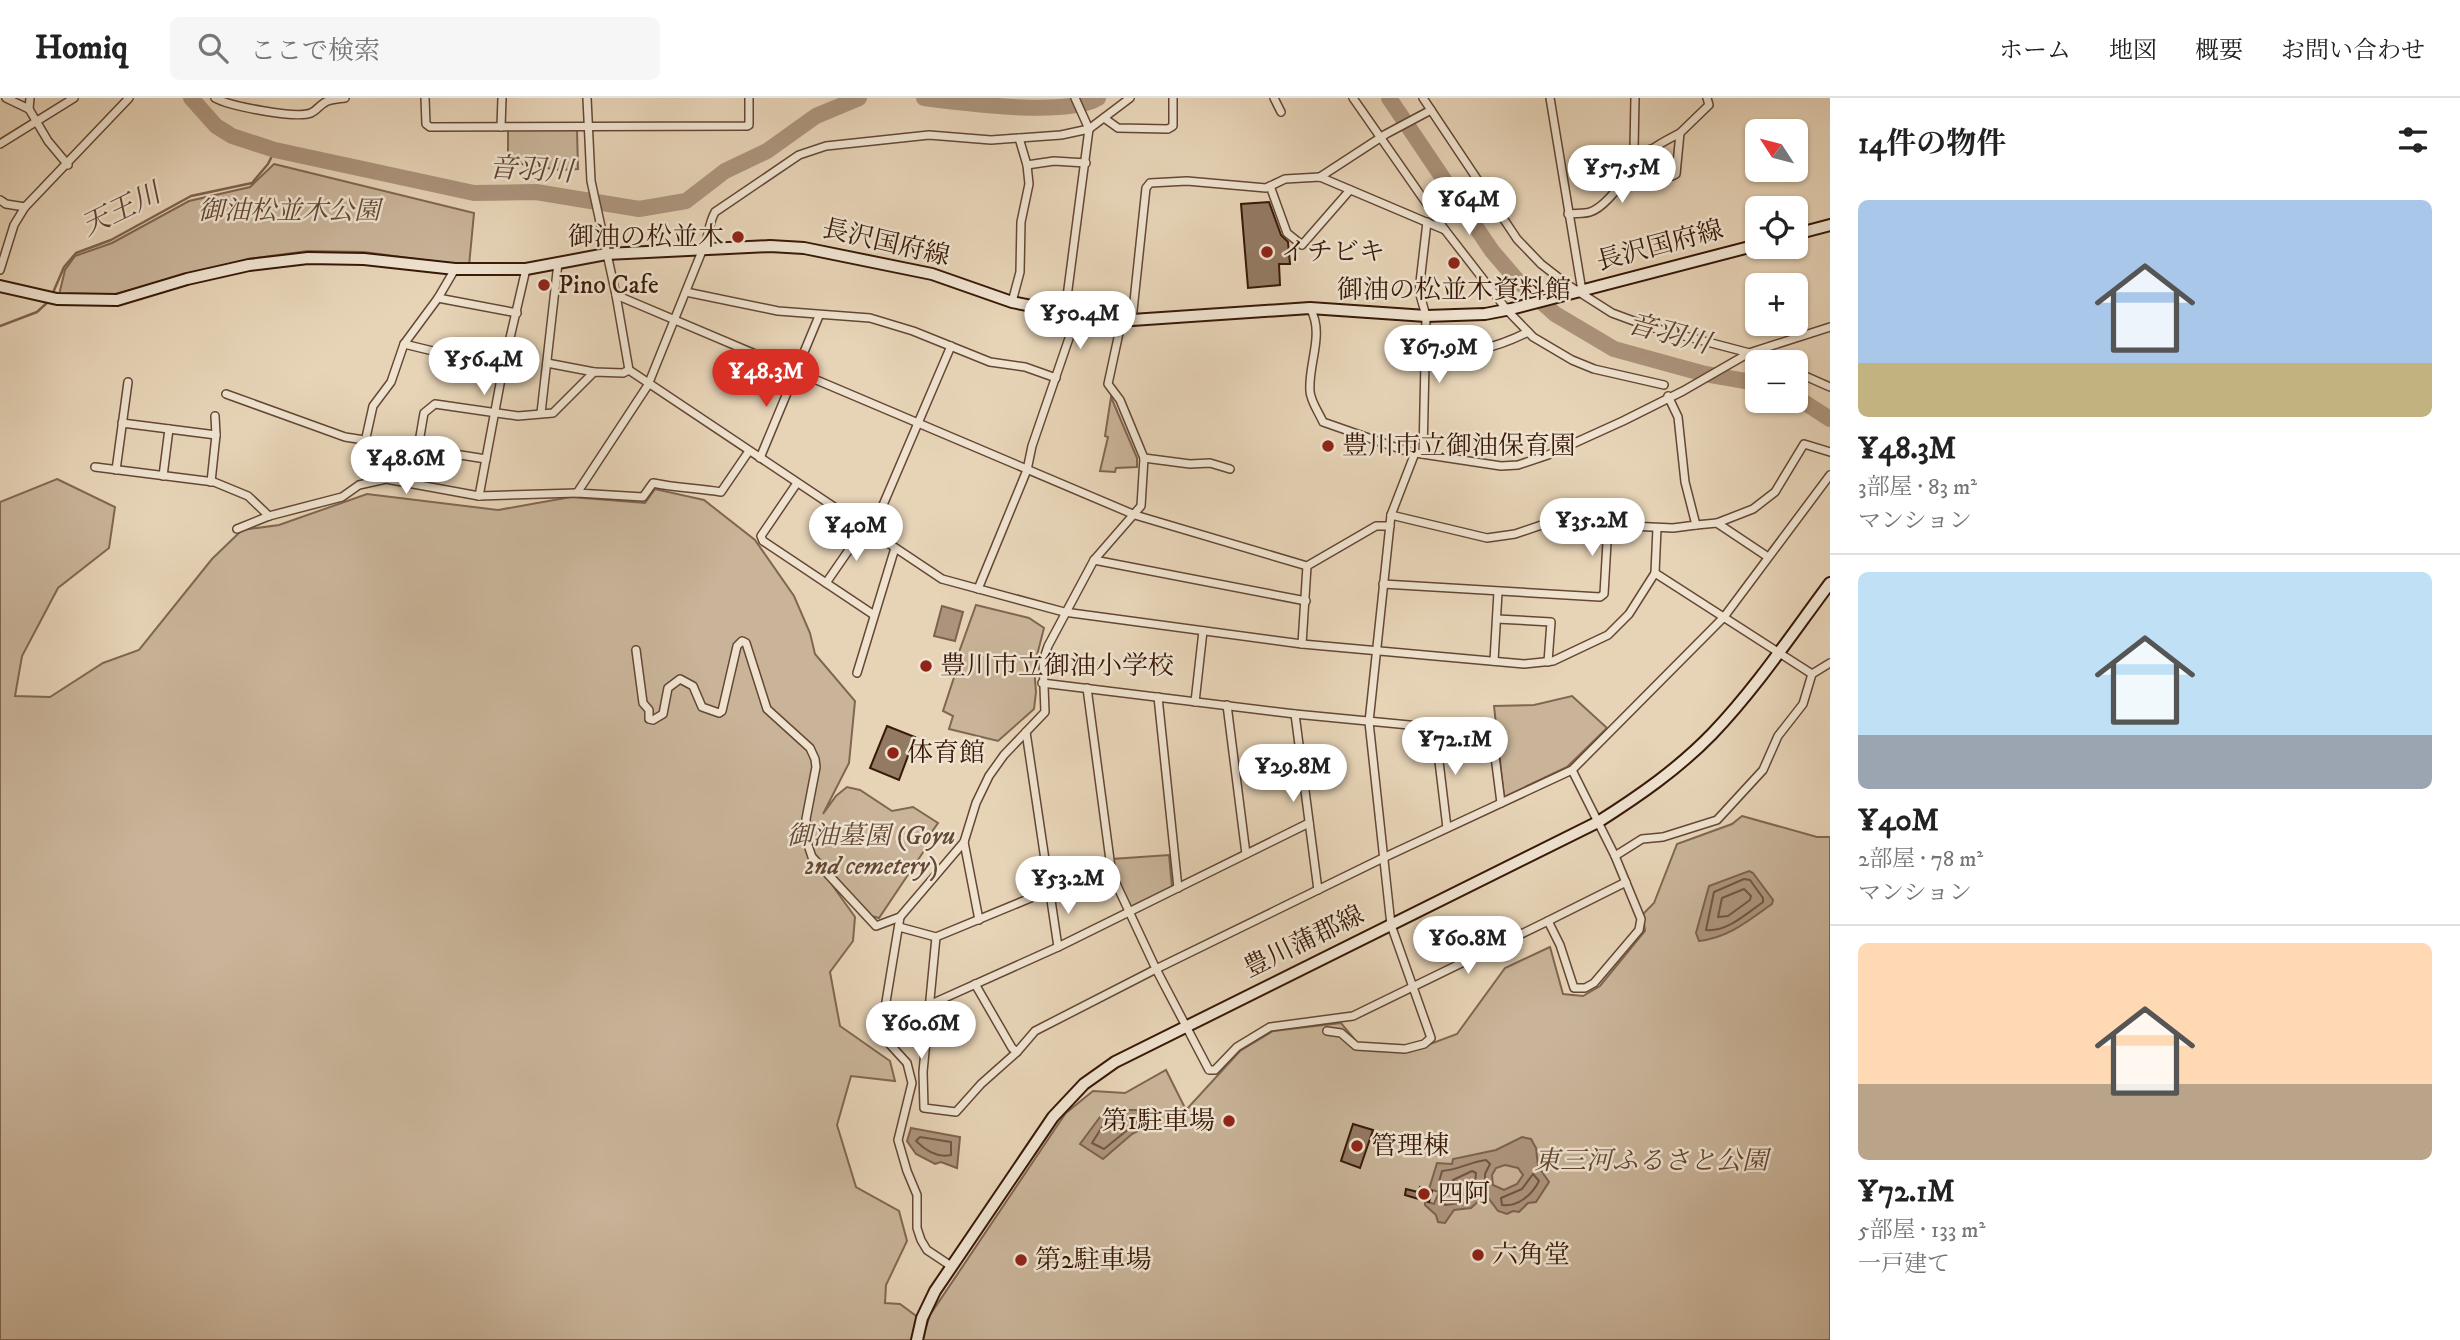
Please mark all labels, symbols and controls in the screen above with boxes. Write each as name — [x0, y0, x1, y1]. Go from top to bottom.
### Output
search box — [170, 17, 660, 80]
text: Homiq — [35, 28, 128, 69]
icon: search — [194, 29, 232, 67]
text: ここで検索 — [250, 35, 380, 68]
text: ホーム — [1999, 36, 2071, 66]
text: 地図 — [2109, 36, 2157, 66]
text: 概要 — [2195, 36, 2243, 66]
text: お問い合わせ — [2281, 36, 2425, 66]
north arrow — [1745, 119, 1808, 182]
map controls — [1745, 119, 1808, 413]
icon: filters — [2394, 121, 2432, 159]
text: 14件の物件 — [1858, 126, 2006, 163]
pin: ¥57.5M — [1565, 146, 1679, 205]
water label: 音羽川 — [488, 150, 577, 190]
text: ¥57.5M — [1584, 153, 1660, 182]
water label: 天王川 — [76, 175, 169, 244]
pin: ¥64M — [1428, 178, 1510, 237]
text: ¥64M — [1438, 185, 1500, 214]
park label: 御油松並木公園 — [198, 195, 384, 228]
button: locate — [1745, 196, 1808, 259]
street label: 長沢国府線 — [819, 212, 953, 274]
street label: 長沢国府線 — [1593, 213, 1727, 279]
place label: 御油の松並木 — [568, 221, 724, 254]
marker: 御油の松並木 — [730, 229, 746, 245]
place label: イチビキ — [1281, 236, 1385, 269]
marker: イチビキ — [1259, 244, 1275, 260]
icon: home — [2082, 245, 2208, 371]
marker: 御油の松並木資料館 — [1446, 255, 1462, 271]
place label: Pino Cafe — [558, 269, 659, 302]
button: + — [1745, 273, 1808, 336]
place label: 御油の松並木資料館 — [1337, 274, 1571, 307]
marker: Pino Cafe — [536, 277, 552, 293]
pin: ¥50.4M — [1023, 292, 1137, 351]
text: ¥50.4M — [1040, 299, 1120, 328]
water label: 音羽川 — [1624, 306, 1717, 363]
pin: ¥67.9M — [1382, 326, 1496, 385]
text: ¥67.9M — [1400, 333, 1478, 362]
pin: ¥56.4M — [427, 338, 541, 397]
text: ¥56.4M — [445, 345, 523, 374]
pin: ¥48.3M — [709, 350, 823, 409]
button: − — [1745, 350, 1808, 413]
text: ¥48.3M — [728, 357, 804, 386]
place label: 豊川市立御油保育園 — [1342, 430, 1576, 463]
text: ¥48.3M — [1858, 431, 1956, 468]
pin: ¥48.6M — [349, 436, 463, 496]
marker: 豊川市立御油保育園 — [1320, 438, 1336, 454]
text: ¥48.6M — [367, 444, 445, 473]
text: 3部屋 · 83 m² — [1858, 473, 1977, 502]
pin: ¥35.2M — [1535, 498, 1649, 558]
pin: ¥40M — [815, 504, 897, 563]
text: ¥35.2M — [1556, 506, 1628, 535]
text: マンション — [1858, 507, 1972, 536]
text: ¥40M — [825, 511, 887, 540]
icon: home — [2082, 617, 2208, 743]
place label: 豊川市立御油小学校 — [940, 650, 1174, 683]
marker: 豊川市立御油小学校 — [918, 658, 934, 674]
pin: ¥72.1M — [1398, 718, 1512, 777]
text: ¥72.1M — [1418, 725, 1492, 754]
place label: 体育館 — [907, 737, 985, 770]
pin: ¥29.8M — [1236, 744, 1350, 804]
marker: 体育館 — [885, 745, 901, 761]
text: ¥29.8M — [1255, 752, 1331, 781]
text: ¥40M — [1858, 803, 1939, 840]
park label: 御油墓園 (Goyu 2nd cemetery) — [787, 820, 955, 883]
text: 2部屋 · 78 m² — [1858, 845, 1983, 874]
pin: ¥53.2M — [1011, 856, 1125, 916]
text: ¥53.2M — [1031, 864, 1105, 893]
text: マンション — [1858, 879, 1972, 908]
street label: 豊川蒲郡線 — [1238, 899, 1370, 985]
pin: ¥60.8M — [1411, 916, 1525, 976]
text: ¥60.8M — [1429, 924, 1507, 953]
icon: home — [2082, 988, 2208, 1114]
pin: ¥60.6M — [864, 1002, 978, 1061]
text: ¥60.6M — [882, 1009, 960, 1038]
place label: 第1駐車場 — [1101, 1105, 1215, 1138]
marker: 第1駐車場 — [1221, 1113, 1237, 1129]
place label: 管理棟 — [1371, 1130, 1449, 1163]
marker: 管理棟 — [1349, 1138, 1365, 1154]
park label: 東三河ふるさと公園 — [1534, 1145, 1772, 1178]
text: ¥72.1M — [1858, 1174, 1955, 1211]
place label: 四阿 — [1438, 1178, 1490, 1211]
marker: 四阿 — [1416, 1186, 1432, 1202]
text: 5部屋 · 133 m² — [1858, 1216, 1985, 1245]
place label: 六角堂 — [1492, 1239, 1570, 1272]
place label: 第2駐車場 — [1035, 1244, 1152, 1277]
marker: 六角堂 — [1470, 1247, 1486, 1263]
text: 一戸建て — [1858, 1250, 1950, 1279]
marker: 第2駐車場 — [1013, 1252, 1029, 1268]

